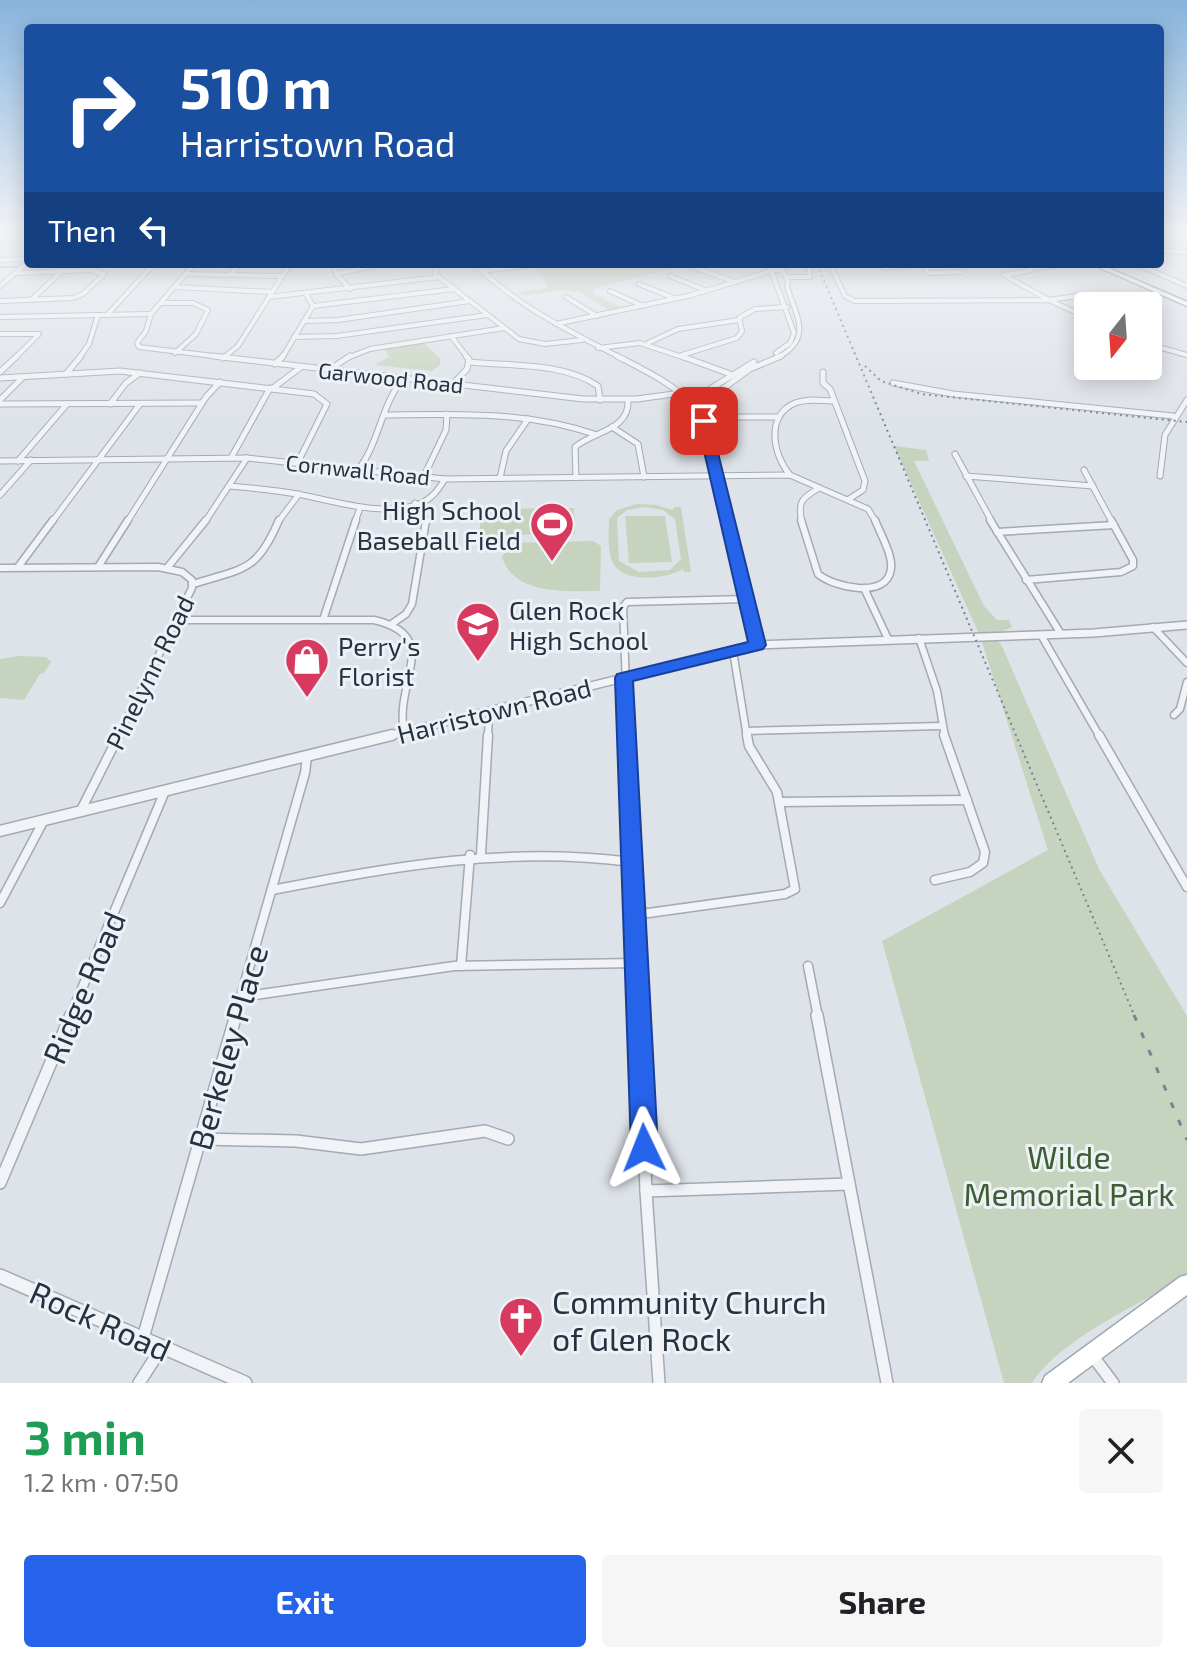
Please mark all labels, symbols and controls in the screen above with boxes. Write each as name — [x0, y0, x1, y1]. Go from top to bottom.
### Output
text: 510 m — [180, 53, 332, 120]
icon: right — [48, 56, 152, 160]
text: Harristown Road — [180, 121, 455, 164]
icon: left — [132, 208, 176, 252]
text: Then — [48, 212, 116, 248]
north arrow — [1074, 292, 1162, 380]
map controls — [1074, 292, 1162, 380]
street label: Garwood Road — [317, 356, 465, 398]
pin — [670, 387, 738, 455]
icon: arrive — [682, 399, 726, 443]
street label: Cornwall Road — [285, 448, 431, 490]
place label: High School Baseball Field — [357, 494, 521, 555]
sports icon: High School Baseball Field — [528, 500, 576, 563]
street label: Pinelynn Road — [98, 590, 200, 754]
place label: Glen Rock High School — [509, 594, 648, 655]
school or university icon: Glen Rock High School — [454, 600, 502, 663]
place label: Perry's Florist — [338, 630, 420, 691]
shop icon: Perry's Florist — [283, 636, 331, 699]
street label: Harristown Road — [394, 671, 594, 749]
street label: Ridge Road — [34, 905, 132, 1069]
street label: Berkeley Place — [180, 940, 274, 1154]
position arrow — [602, 1106, 686, 1190]
park label: Wilde Memorial Park — [963, 1137, 1175, 1212]
street label: Rock Road — [25, 1272, 177, 1368]
place label: Community Church of Glen Rock — [552, 1282, 827, 1357]
church icon: Community Church of Glen Rock — [497, 1295, 545, 1358]
text: 3 min — [24, 1407, 146, 1465]
button: close — [1079, 1409, 1163, 1493]
text: 1.2 km · 07:50 — [24, 1466, 179, 1497]
button: Exit — [24, 1555, 586, 1647]
button: Share — [602, 1555, 1163, 1647]

